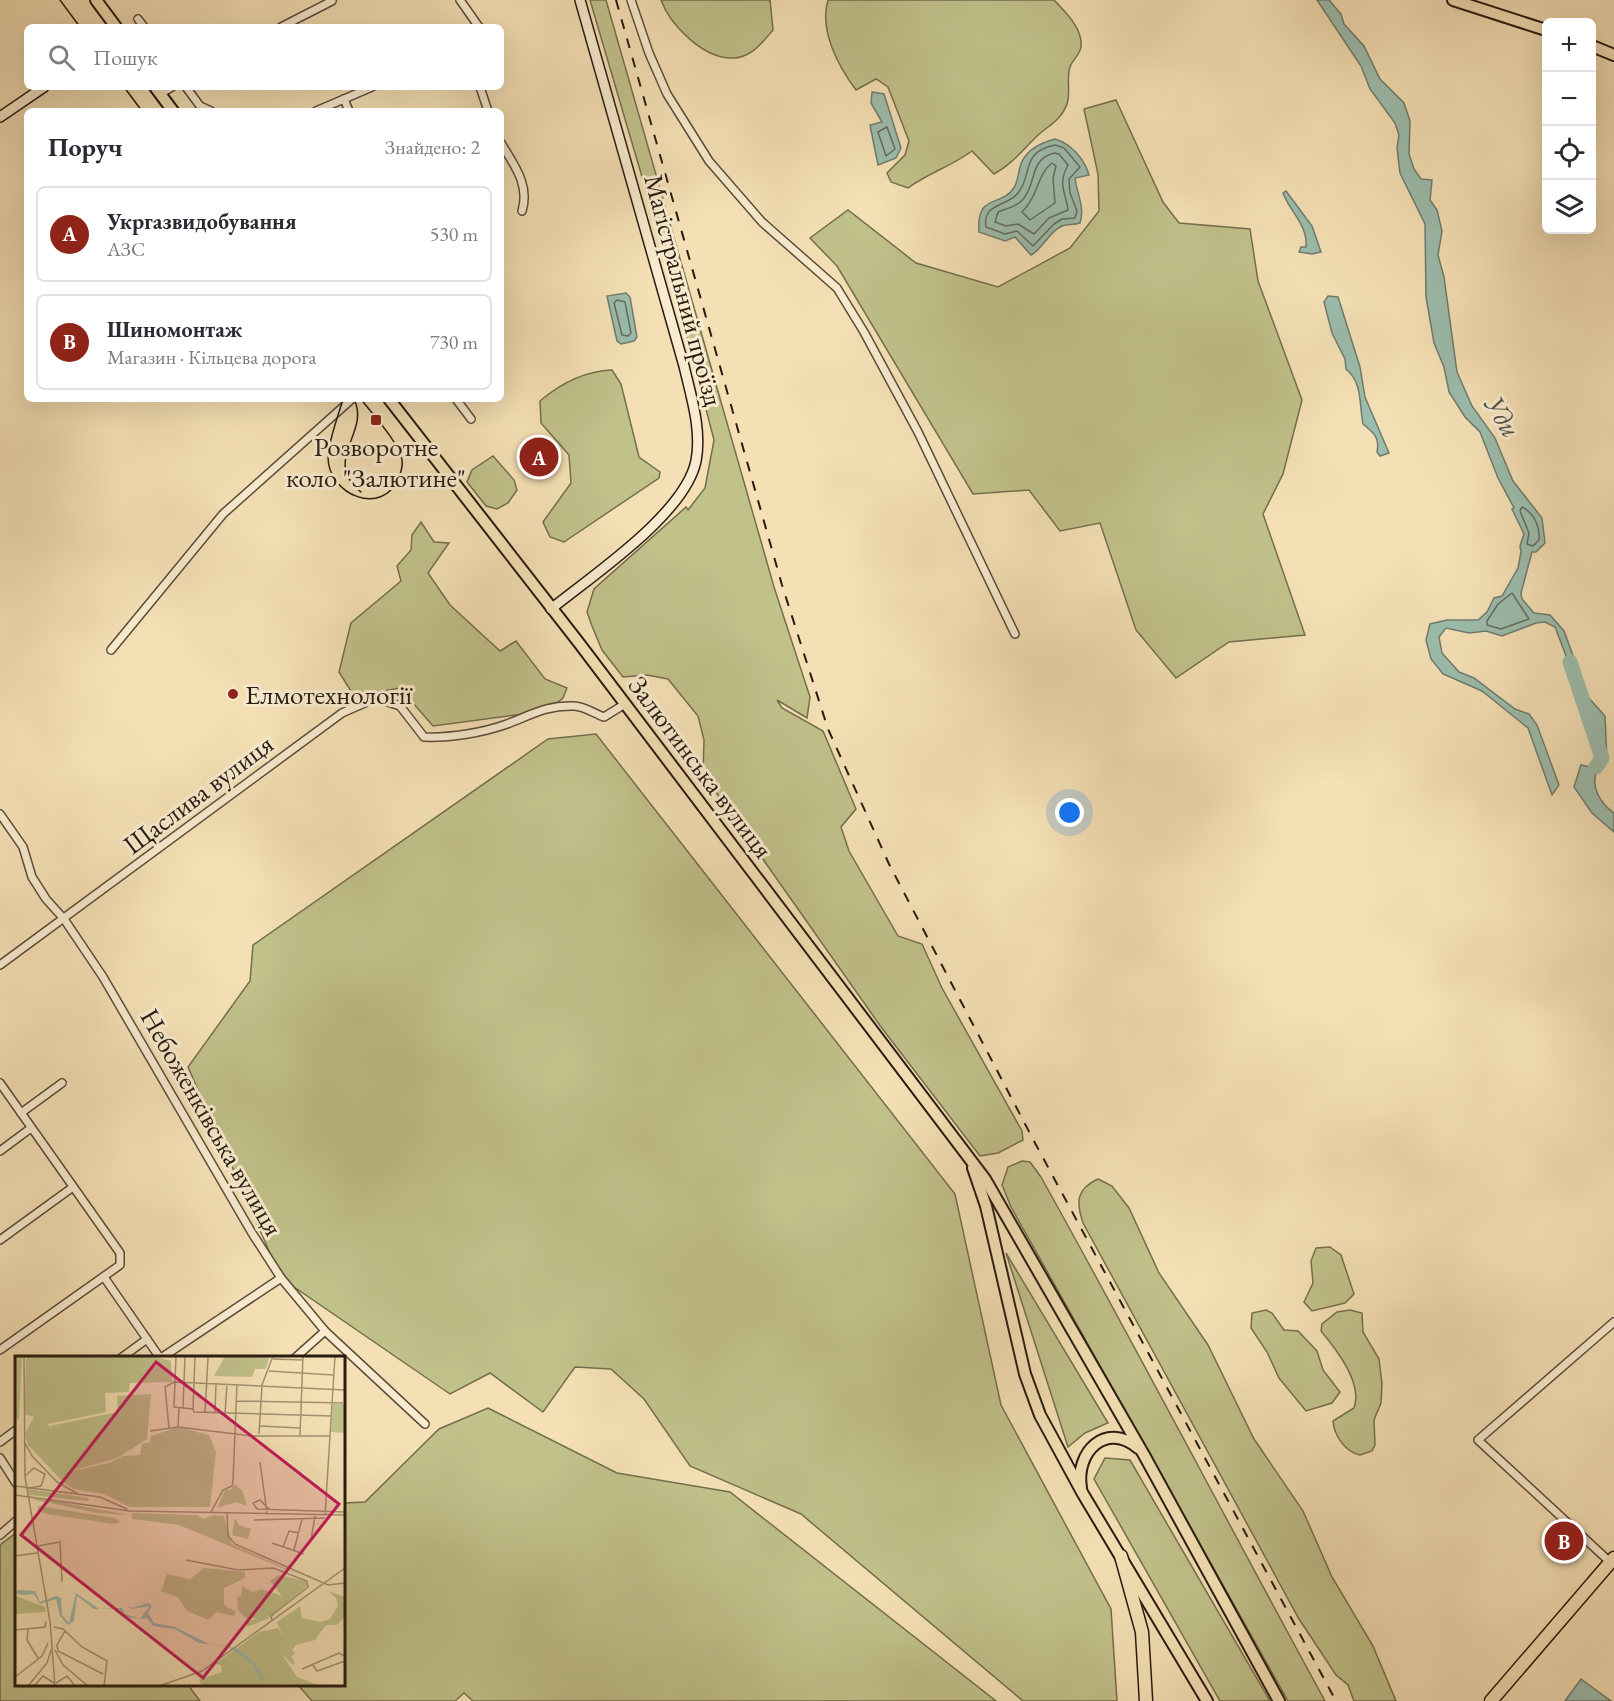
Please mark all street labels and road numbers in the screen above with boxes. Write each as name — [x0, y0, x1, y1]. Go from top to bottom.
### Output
street label: Магістральний проїзд — [636, 170, 732, 410]
street label: Залютинська вулиця — [621, 669, 781, 865]
street label: Щаслива вулиця — [116, 726, 280, 862]
street label: Небоженківська вулиця — [133, 1002, 291, 1242]

